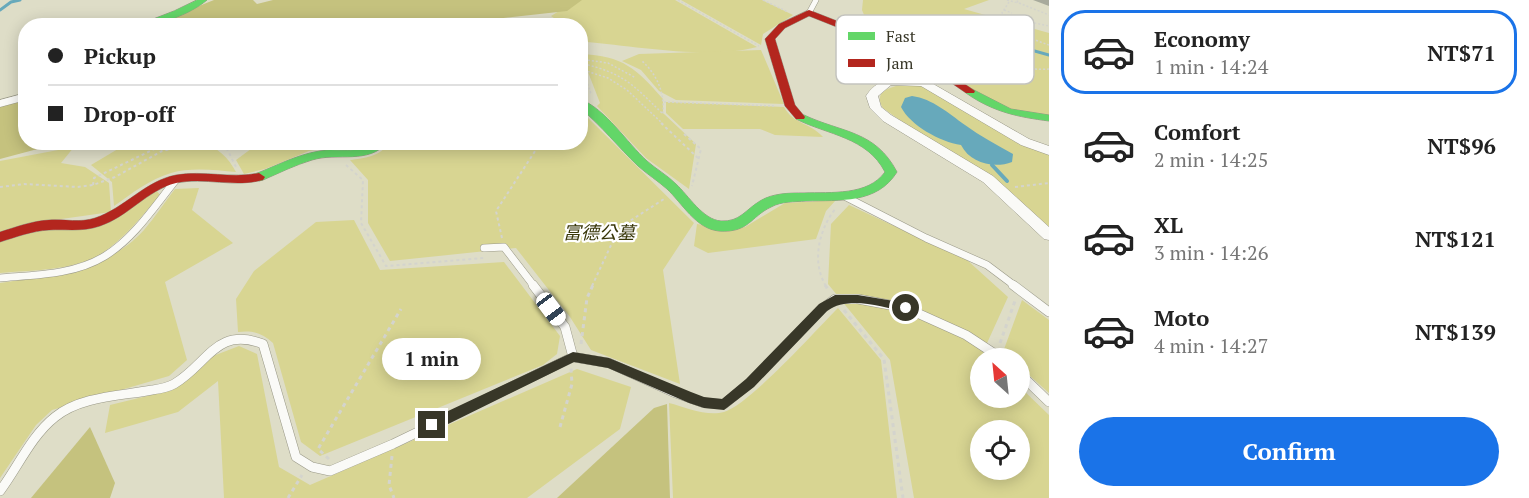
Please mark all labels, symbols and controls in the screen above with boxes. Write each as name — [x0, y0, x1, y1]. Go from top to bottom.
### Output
legend — [836, 15, 1034, 84]
text: Economy — [1154, 24, 1250, 53]
text: Fast — [886, 25, 916, 47]
icon: car — [1082, 25, 1136, 79]
text: NT$71 — [1427, 38, 1496, 67]
text: Pickup — [84, 41, 156, 70]
text: Jam — [886, 52, 914, 74]
text: 1 min · 14:24 — [1154, 53, 1268, 80]
text: Drop-off — [84, 99, 175, 128]
text: Comfort — [1154, 117, 1240, 146]
icon: car — [1082, 118, 1136, 172]
text: NT$96 — [1427, 131, 1496, 160]
text: 2 min · 14:25 — [1154, 146, 1268, 173]
text: XL — [1154, 210, 1183, 239]
icon: car — [1082, 211, 1136, 265]
park label: 富德公墓 — [563, 220, 638, 244]
text: NT$121 — [1415, 224, 1496, 253]
text: 3 min · 14:26 — [1154, 239, 1268, 266]
car — [533, 289, 569, 329]
route start — [892, 294, 919, 321]
text: Moto — [1154, 303, 1209, 332]
icon: car — [1082, 304, 1136, 358]
text: NT$139 — [1415, 317, 1496, 346]
text: 4 min · 14:27 — [1154, 332, 1268, 359]
callout: 1 min — [382, 338, 482, 380]
text: 1 min — [404, 345, 459, 372]
north arrow — [970, 348, 1030, 408]
map controls — [970, 348, 1030, 480]
route end — [418, 411, 445, 438]
button: Confirm — [1079, 417, 1499, 486]
button: locate — [970, 420, 1030, 480]

